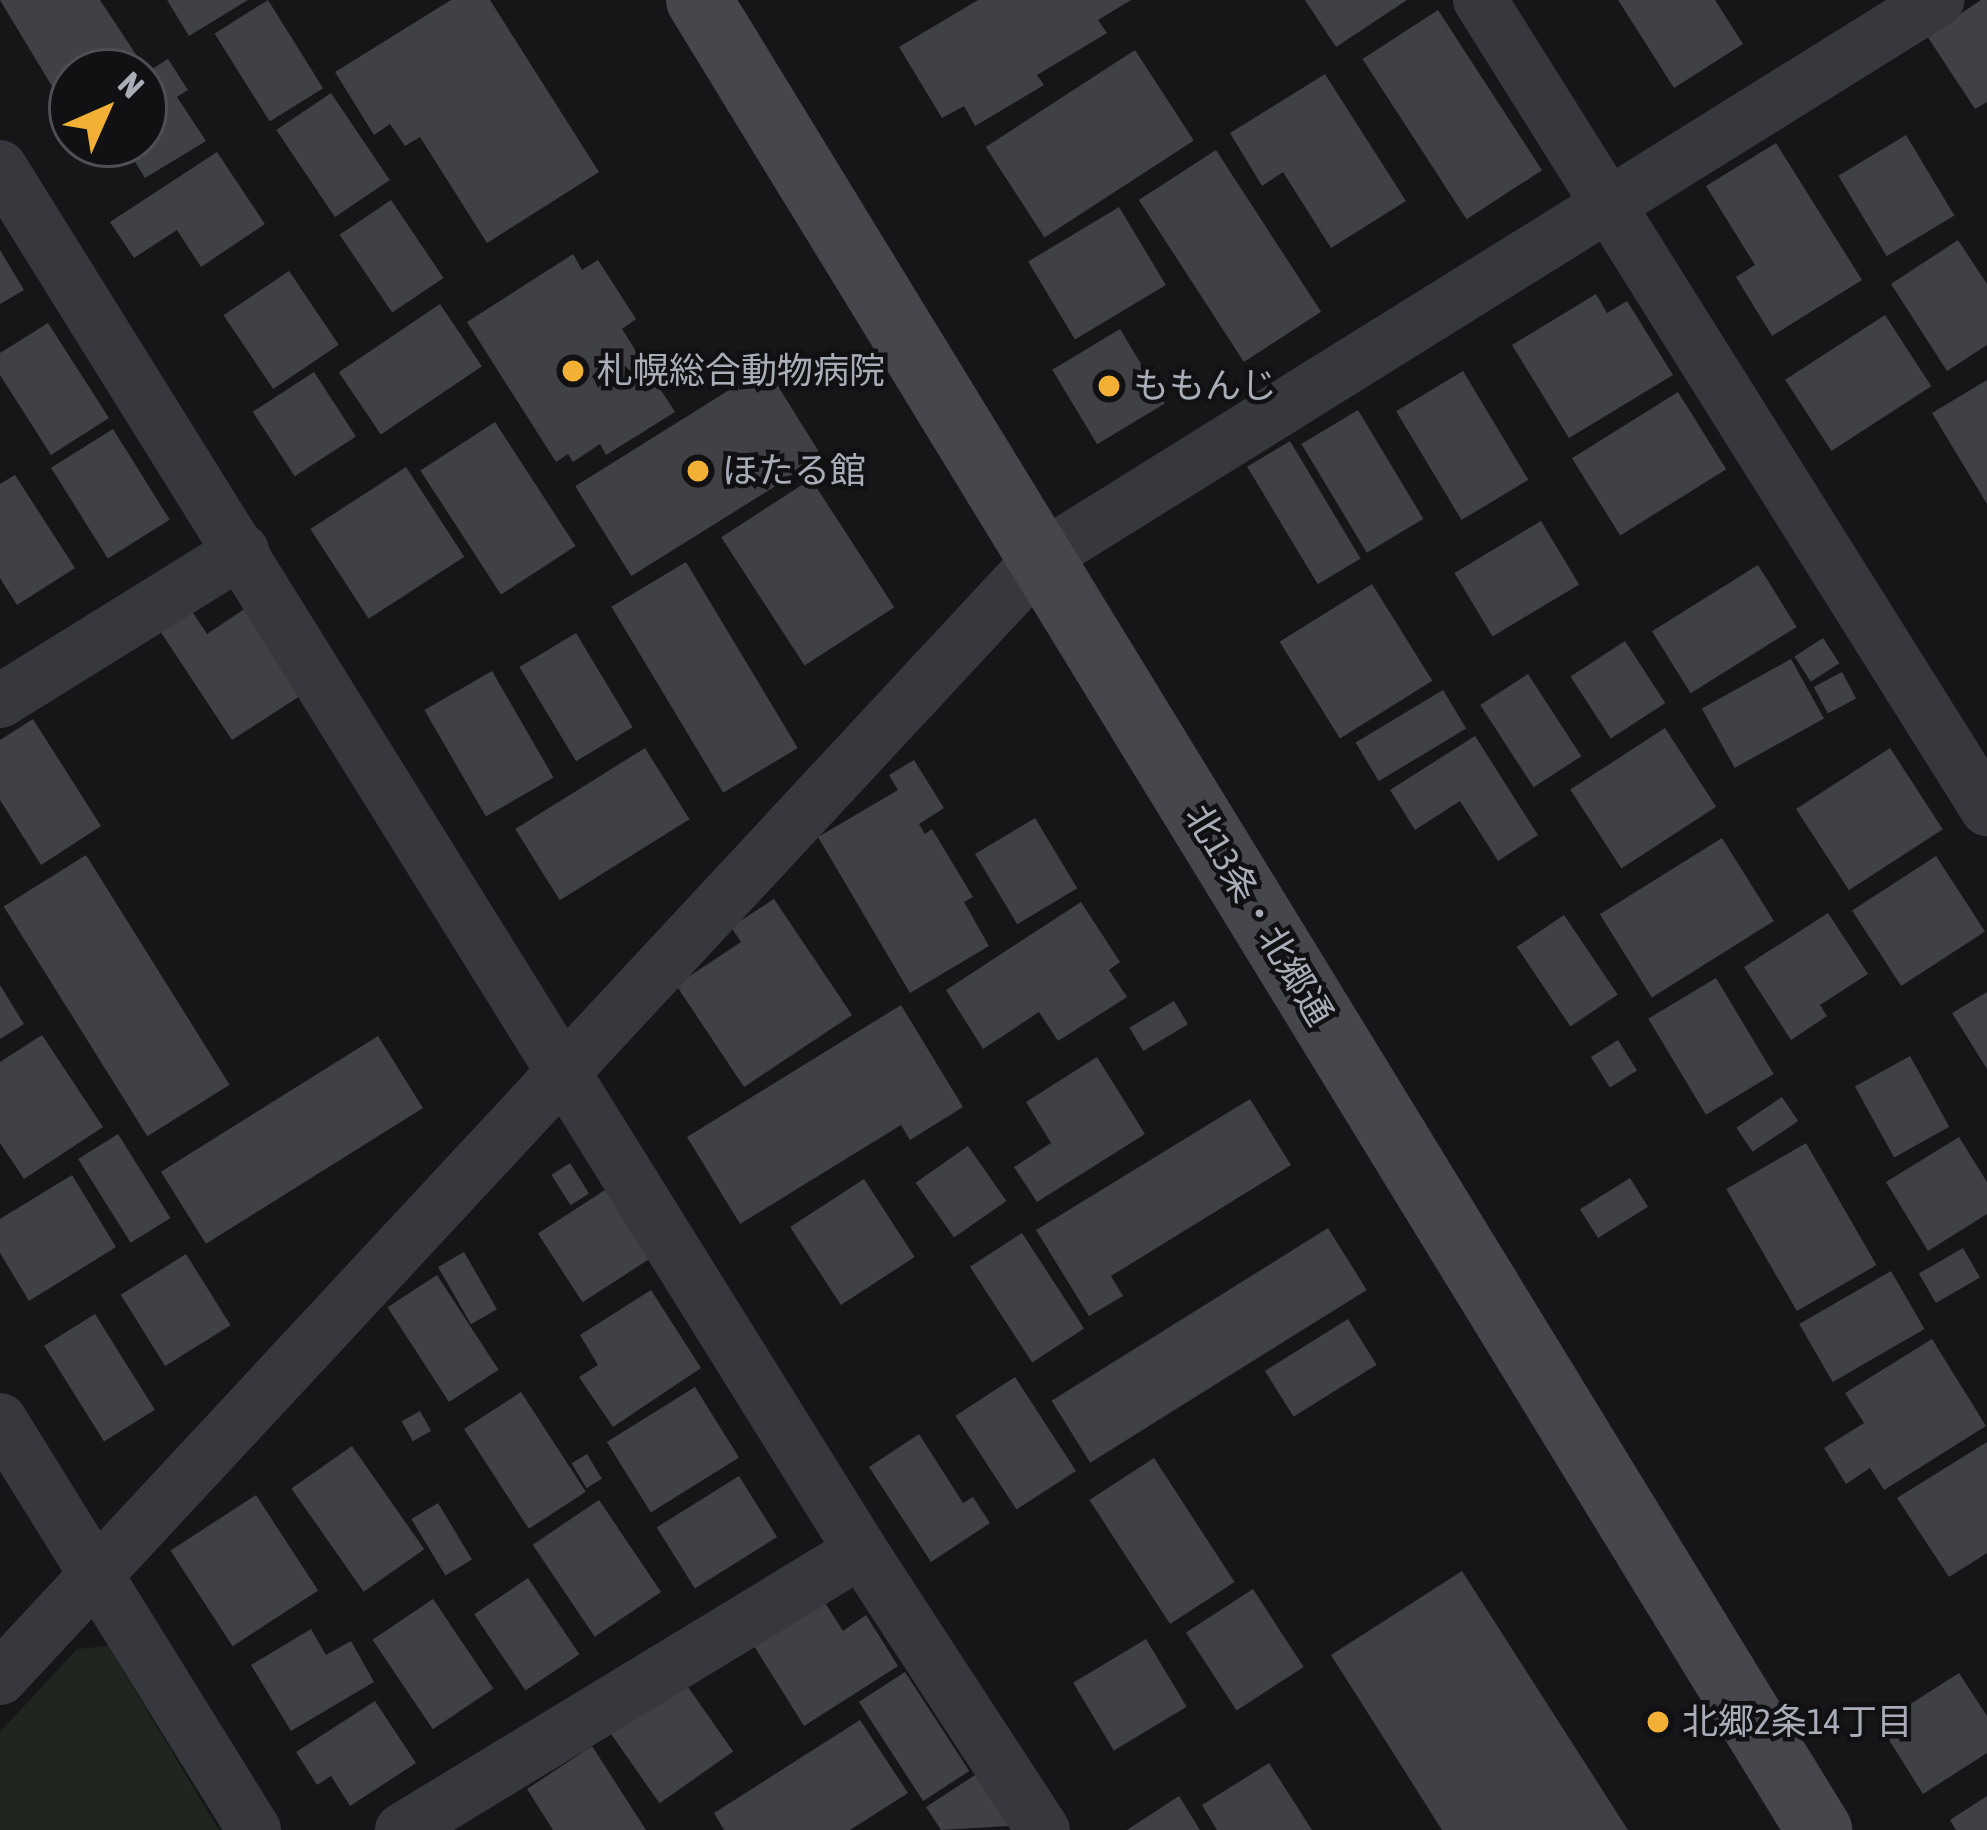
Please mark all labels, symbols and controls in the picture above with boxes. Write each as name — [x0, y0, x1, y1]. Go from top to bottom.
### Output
north arrow — [48, 48, 168, 168]
text: N — [111, 64, 152, 105]
place label: 札幌総合動物病院 — [597, 349, 885, 393]
marker: 札幌総合動物病院 — [560, 358, 586, 384]
place label: ももんじ — [1133, 364, 1277, 408]
marker: ももんじ — [1096, 373, 1122, 399]
place label: ほたる館 — [722, 449, 866, 493]
marker: ほたる館 — [685, 458, 711, 484]
street label: 北13条・北郷通 — [1176, 797, 1342, 1033]
place label: 北郷2条14丁目 — [1682, 1700, 1913, 1744]
marker: 北郷2条14丁目 — [1645, 1709, 1671, 1735]

